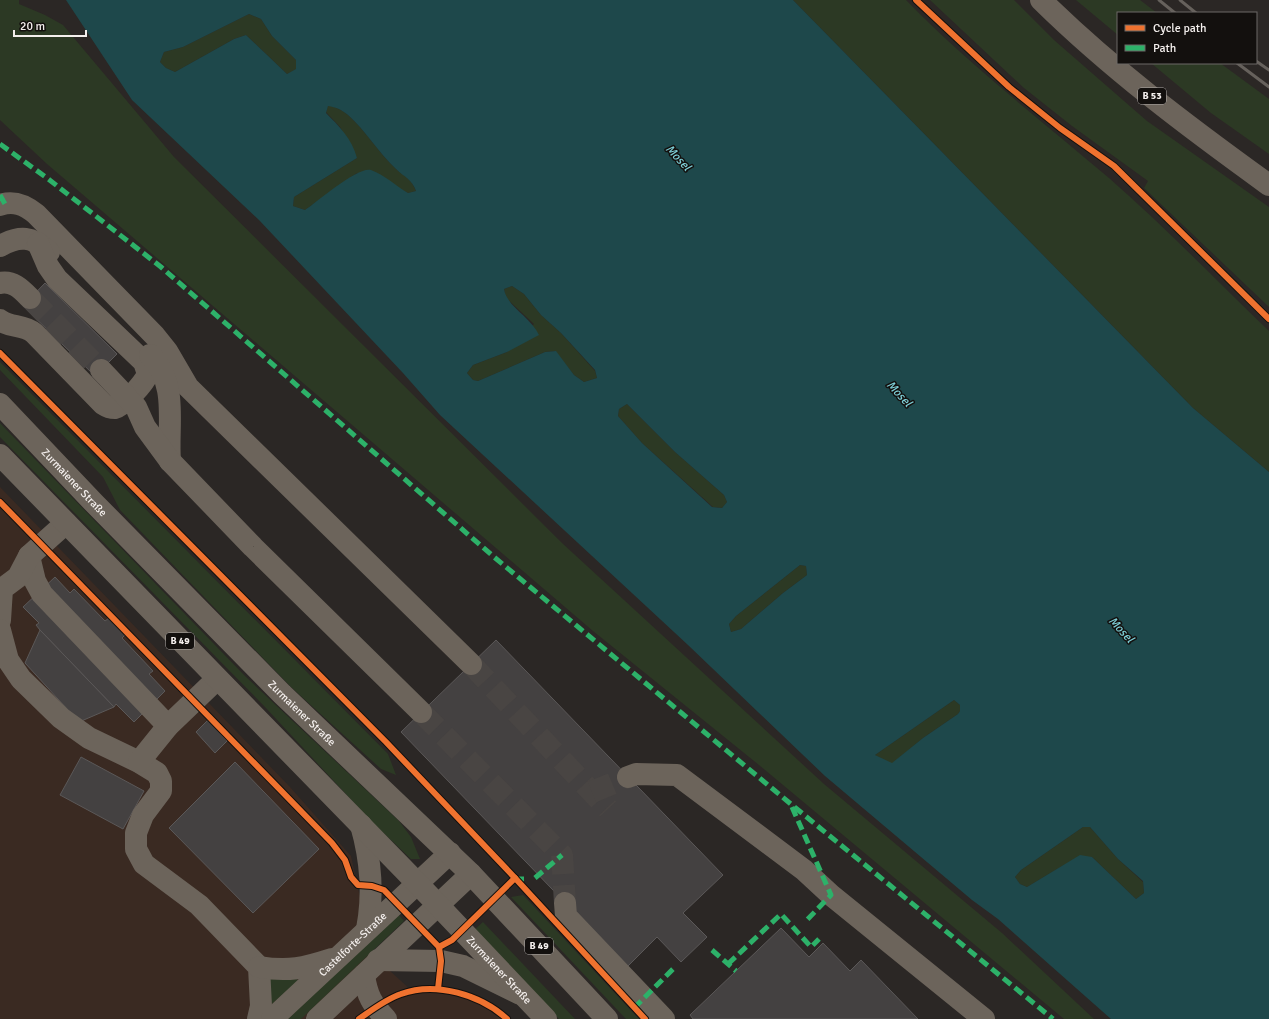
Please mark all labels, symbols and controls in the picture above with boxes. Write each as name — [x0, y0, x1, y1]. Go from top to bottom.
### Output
scale bar — [14, 12, 86, 38]
legend — [1117, 12, 1257, 64]
text: 20 m — [20, 19, 45, 34]
text: Cycle path — [1153, 21, 1206, 36]
text: Path — [1153, 41, 1176, 56]
road number: B 53 — [1138, 88, 1166, 104]
water label: Mosel — [662, 142, 695, 175]
water label: Mosel — [883, 378, 916, 411]
street label: Zurmaiener Straße — [39, 446, 110, 519]
water label: Mosel — [1105, 614, 1138, 647]
road number: B 49 — [166, 633, 194, 649]
street label: Zurmaiener Straße — [265, 677, 339, 748]
street label: Castelforte-Straße — [316, 909, 389, 979]
street label: Zurmaiener Straße — [464, 933, 534, 1006]
road number: B 49 — [525, 938, 553, 954]

